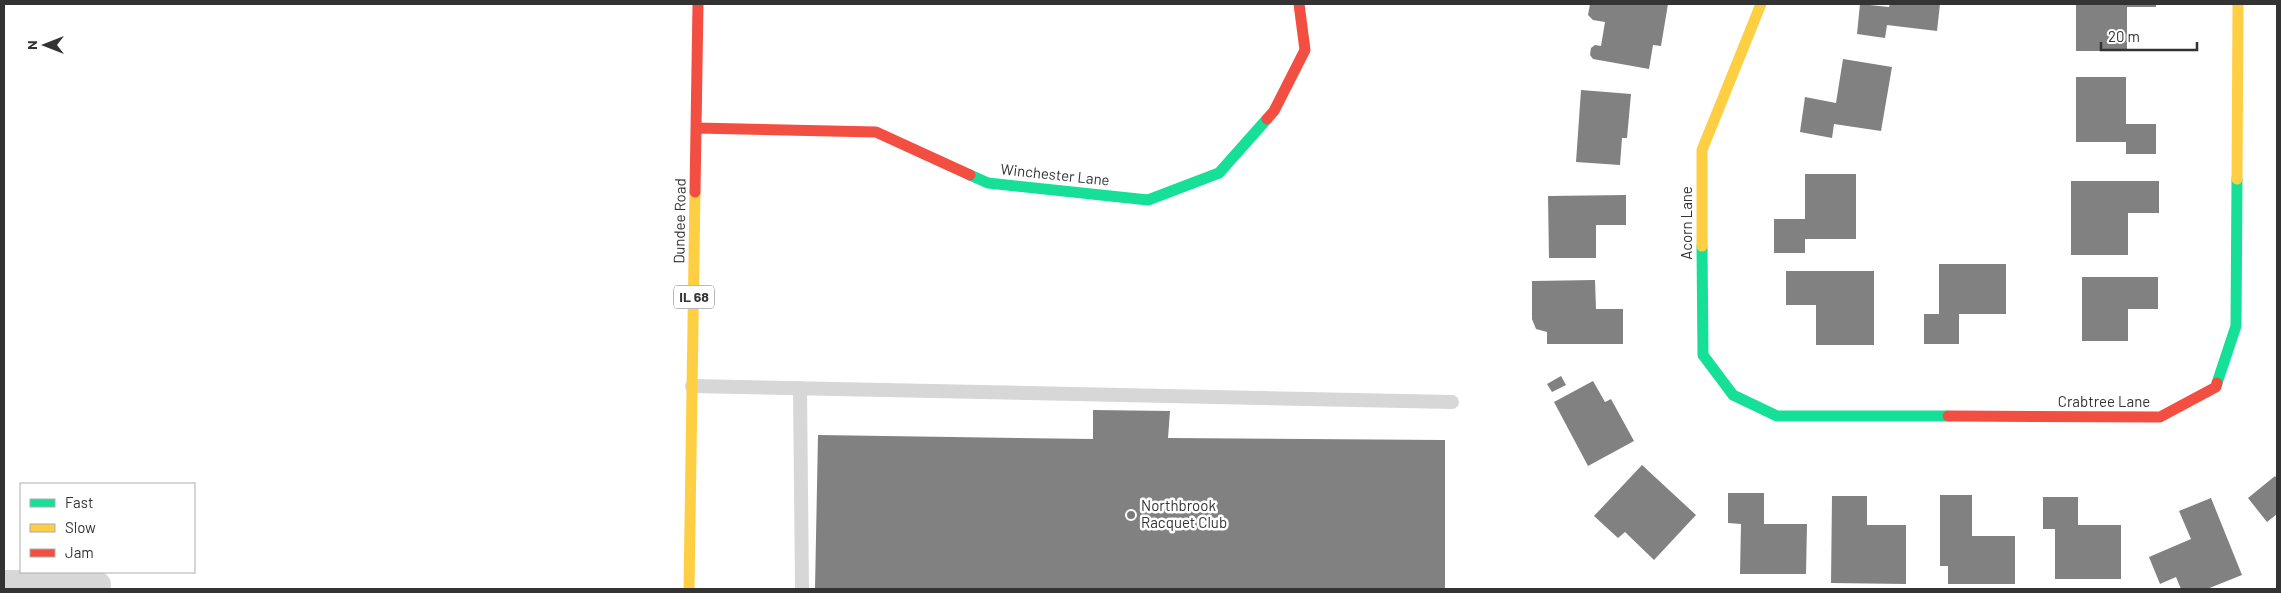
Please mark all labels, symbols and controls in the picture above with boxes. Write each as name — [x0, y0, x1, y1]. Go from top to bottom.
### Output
north arrow — [20, 20, 70, 70]
scale bar — [2101, 20, 2197, 52]
text: 20 m — [2108, 27, 2140, 45]
text: N — [23, 40, 40, 50]
street label: Winchester Lane — [1000, 159, 1111, 189]
street label: Dundee Road — [669, 178, 689, 264]
street label: Acorn Lane — [1677, 186, 1695, 260]
road number: IL 68 — [674, 286, 714, 308]
street label: Crabtree Lane — [2058, 392, 2150, 410]
legend — [20, 483, 195, 573]
text: Fast — [65, 493, 93, 511]
place label: Northbrook Racquet Club — [1141, 496, 1227, 531]
marker: Northbrook Racquet Club — [1125, 509, 1137, 521]
text: Slow — [65, 518, 96, 536]
text: Jam — [65, 543, 94, 561]

